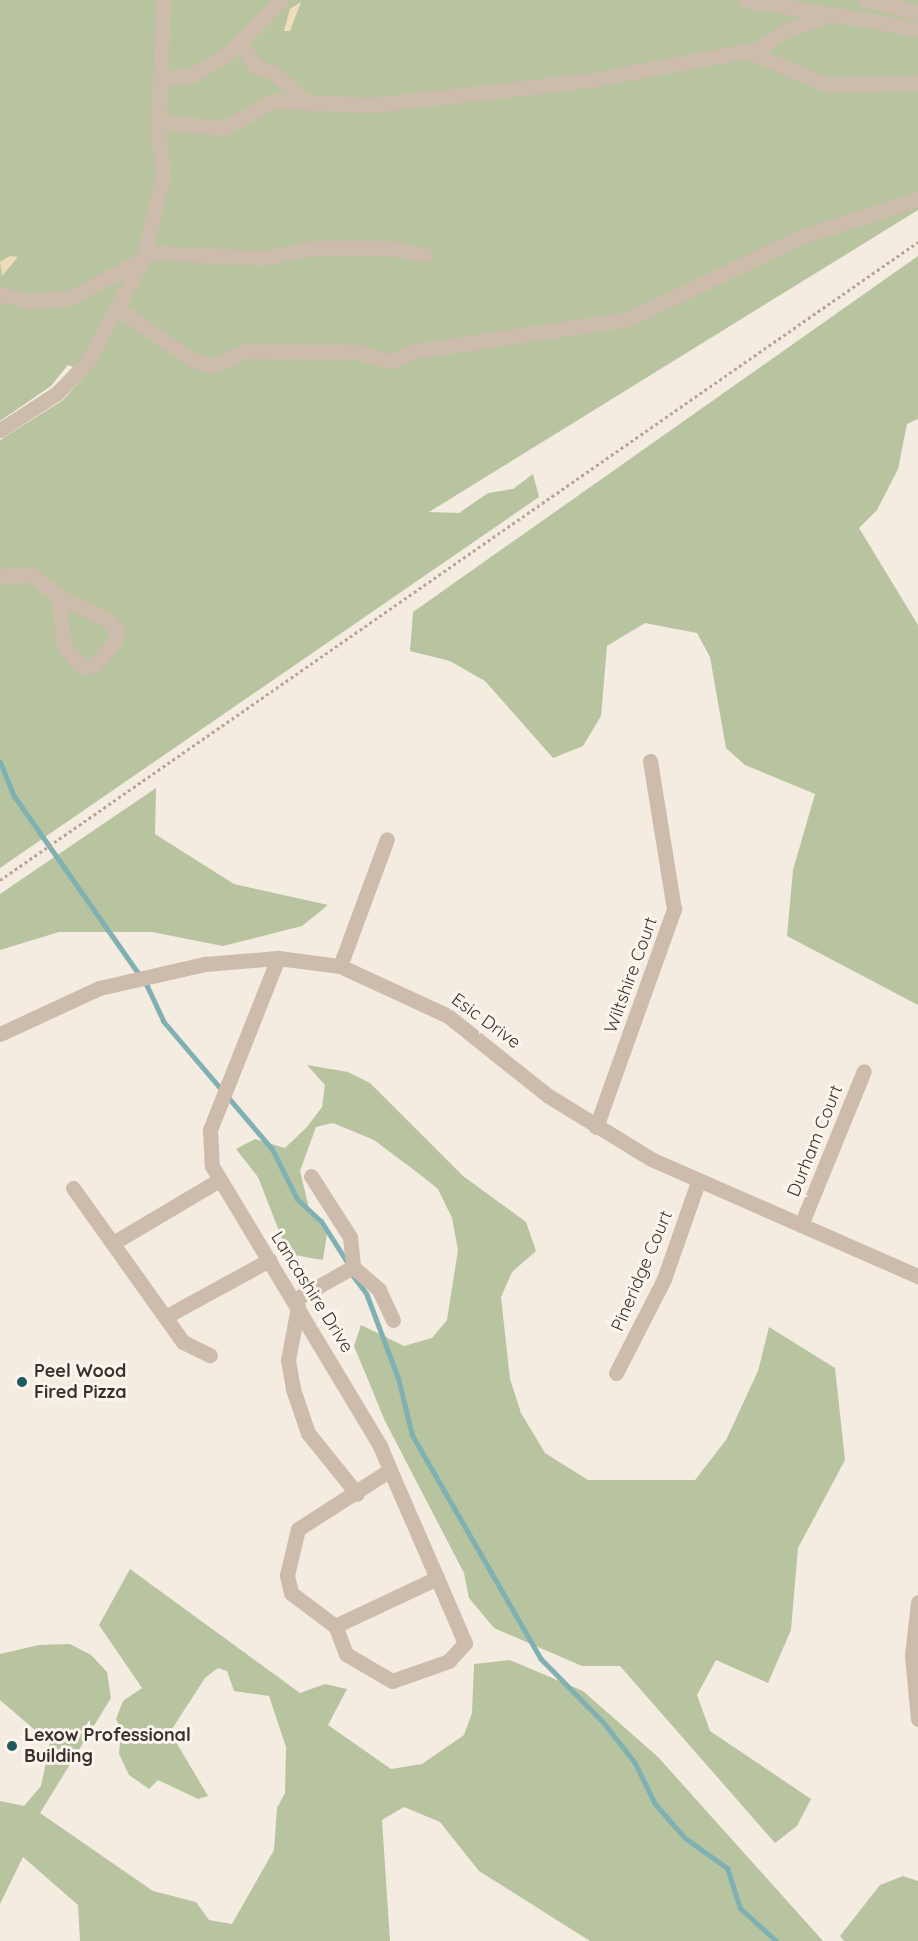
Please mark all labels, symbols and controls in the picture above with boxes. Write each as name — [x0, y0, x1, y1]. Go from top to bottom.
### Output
street label: Wiltshire Court — [600, 914, 662, 1036]
street label: Esic Drive — [447, 989, 525, 1053]
street label: Durham Court — [783, 1082, 847, 1200]
street label: Pineridge Court — [607, 1208, 677, 1334]
street label: Lancashire Drive — [266, 1228, 358, 1356]
place label: Peel Wood Fired Pizza — [34, 1361, 127, 1404]
marker: Peel Wood Fired Pizza — [15, 1375, 29, 1389]
place label: Lexow Professional Building — [24, 1725, 191, 1768]
marker: Lexow Professional Building — [5, 1739, 19, 1753]

